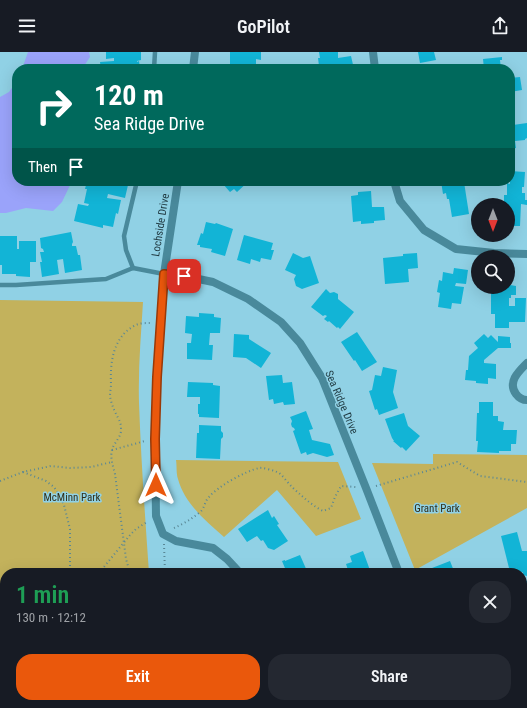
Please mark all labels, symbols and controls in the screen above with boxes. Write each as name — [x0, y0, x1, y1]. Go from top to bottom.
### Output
icon: menu — [16, 15, 38, 37]
icon: share — [489, 15, 511, 37]
text: GoPilot — [237, 16, 290, 37]
text: 120 m — [94, 79, 164, 112]
icon: right — [28, 80, 80, 132]
text: Sea Ridge Drive — [94, 113, 205, 134]
icon: arrive — [65, 156, 87, 178]
text: Then — [28, 158, 57, 176]
street label: Lochside Drive — [149, 193, 172, 258]
north arrow — [471, 198, 515, 242]
map controls — [471, 198, 515, 294]
button: search — [471, 250, 515, 294]
pin — [167, 259, 201, 293]
icon: arrive — [173, 265, 195, 287]
street label: Sea Ridge Drive — [322, 369, 361, 436]
position arrow — [135, 464, 177, 506]
park label: McMinn Park — [43, 491, 101, 504]
park label: Grant Park — [414, 502, 460, 515]
text: 1 min — [16, 581, 69, 609]
button: close — [469, 581, 511, 623]
text: 130 m · 12:12 — [16, 610, 86, 625]
button: Exit — [16, 654, 260, 700]
button: Share — [268, 654, 511, 700]

